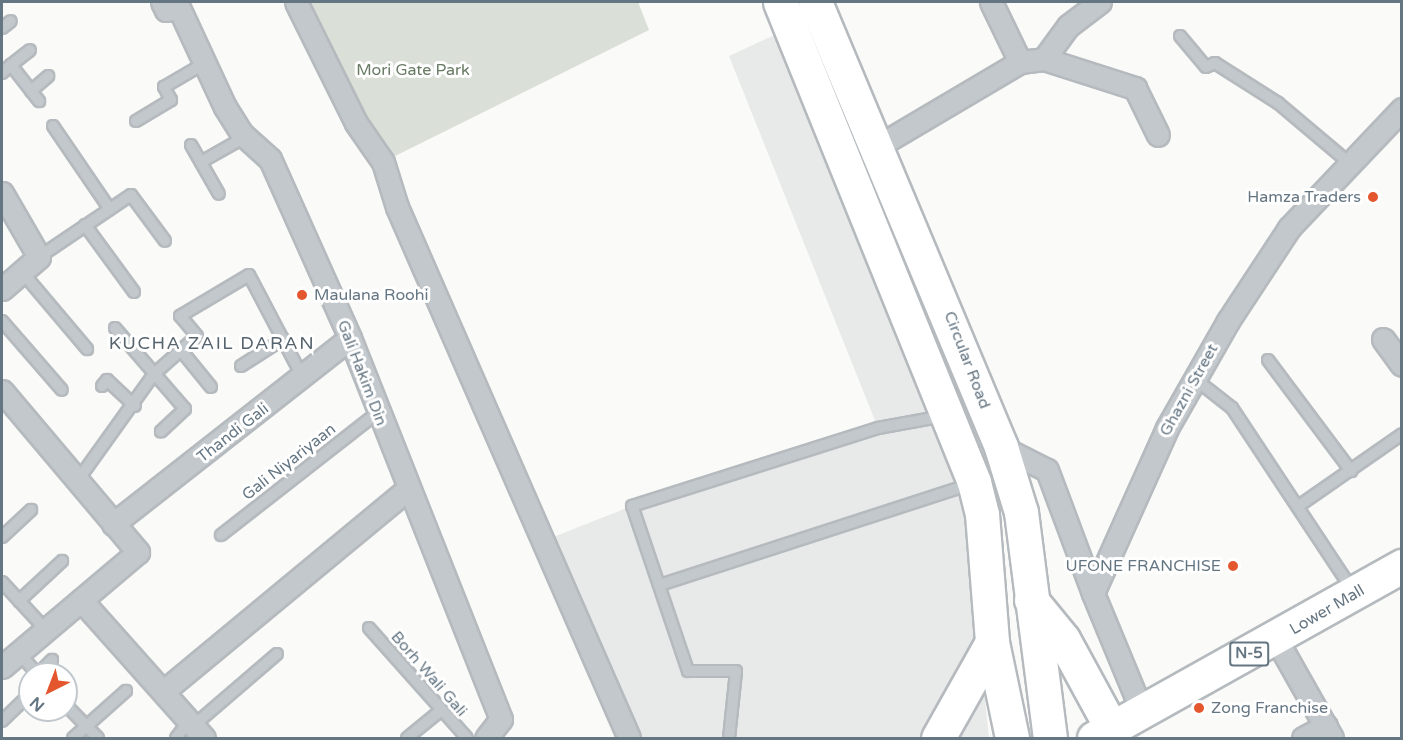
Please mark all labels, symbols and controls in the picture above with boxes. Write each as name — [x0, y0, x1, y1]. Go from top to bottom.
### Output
park label: Mori Gate Park — [356, 60, 470, 80]
place label: Hamza Traders — [1247, 187, 1361, 207]
marker: Hamza Traders — [1366, 190, 1380, 204]
place label: Maulana Roohi — [314, 285, 429, 305]
marker: Maulana Roohi — [295, 288, 309, 302]
street label: Circular Road — [940, 309, 994, 411]
street label: Gali Hakim Din — [333, 318, 391, 428]
district label: KUCHA ZAIL DARAN — [109, 332, 315, 354]
street label: Ghazni Street — [1156, 341, 1222, 439]
street label: Thandi Gali — [193, 399, 273, 467]
street label: Gali Niyariyaan — [238, 419, 340, 505]
place label: UFONE FRANCHISE — [1066, 556, 1221, 576]
marker: UFONE FRANCHISE — [1226, 559, 1240, 573]
street label: Lower Mall — [1286, 581, 1368, 639]
street label: Borh Wali Gali — [387, 628, 471, 720]
road number: N-5 — [1228, 642, 1270, 666]
north arrow — [18, 662, 78, 722]
text: N — [26, 692, 49, 716]
place label: Zong Franchise — [1211, 698, 1328, 718]
marker: Zong Franchise — [1192, 701, 1206, 715]

